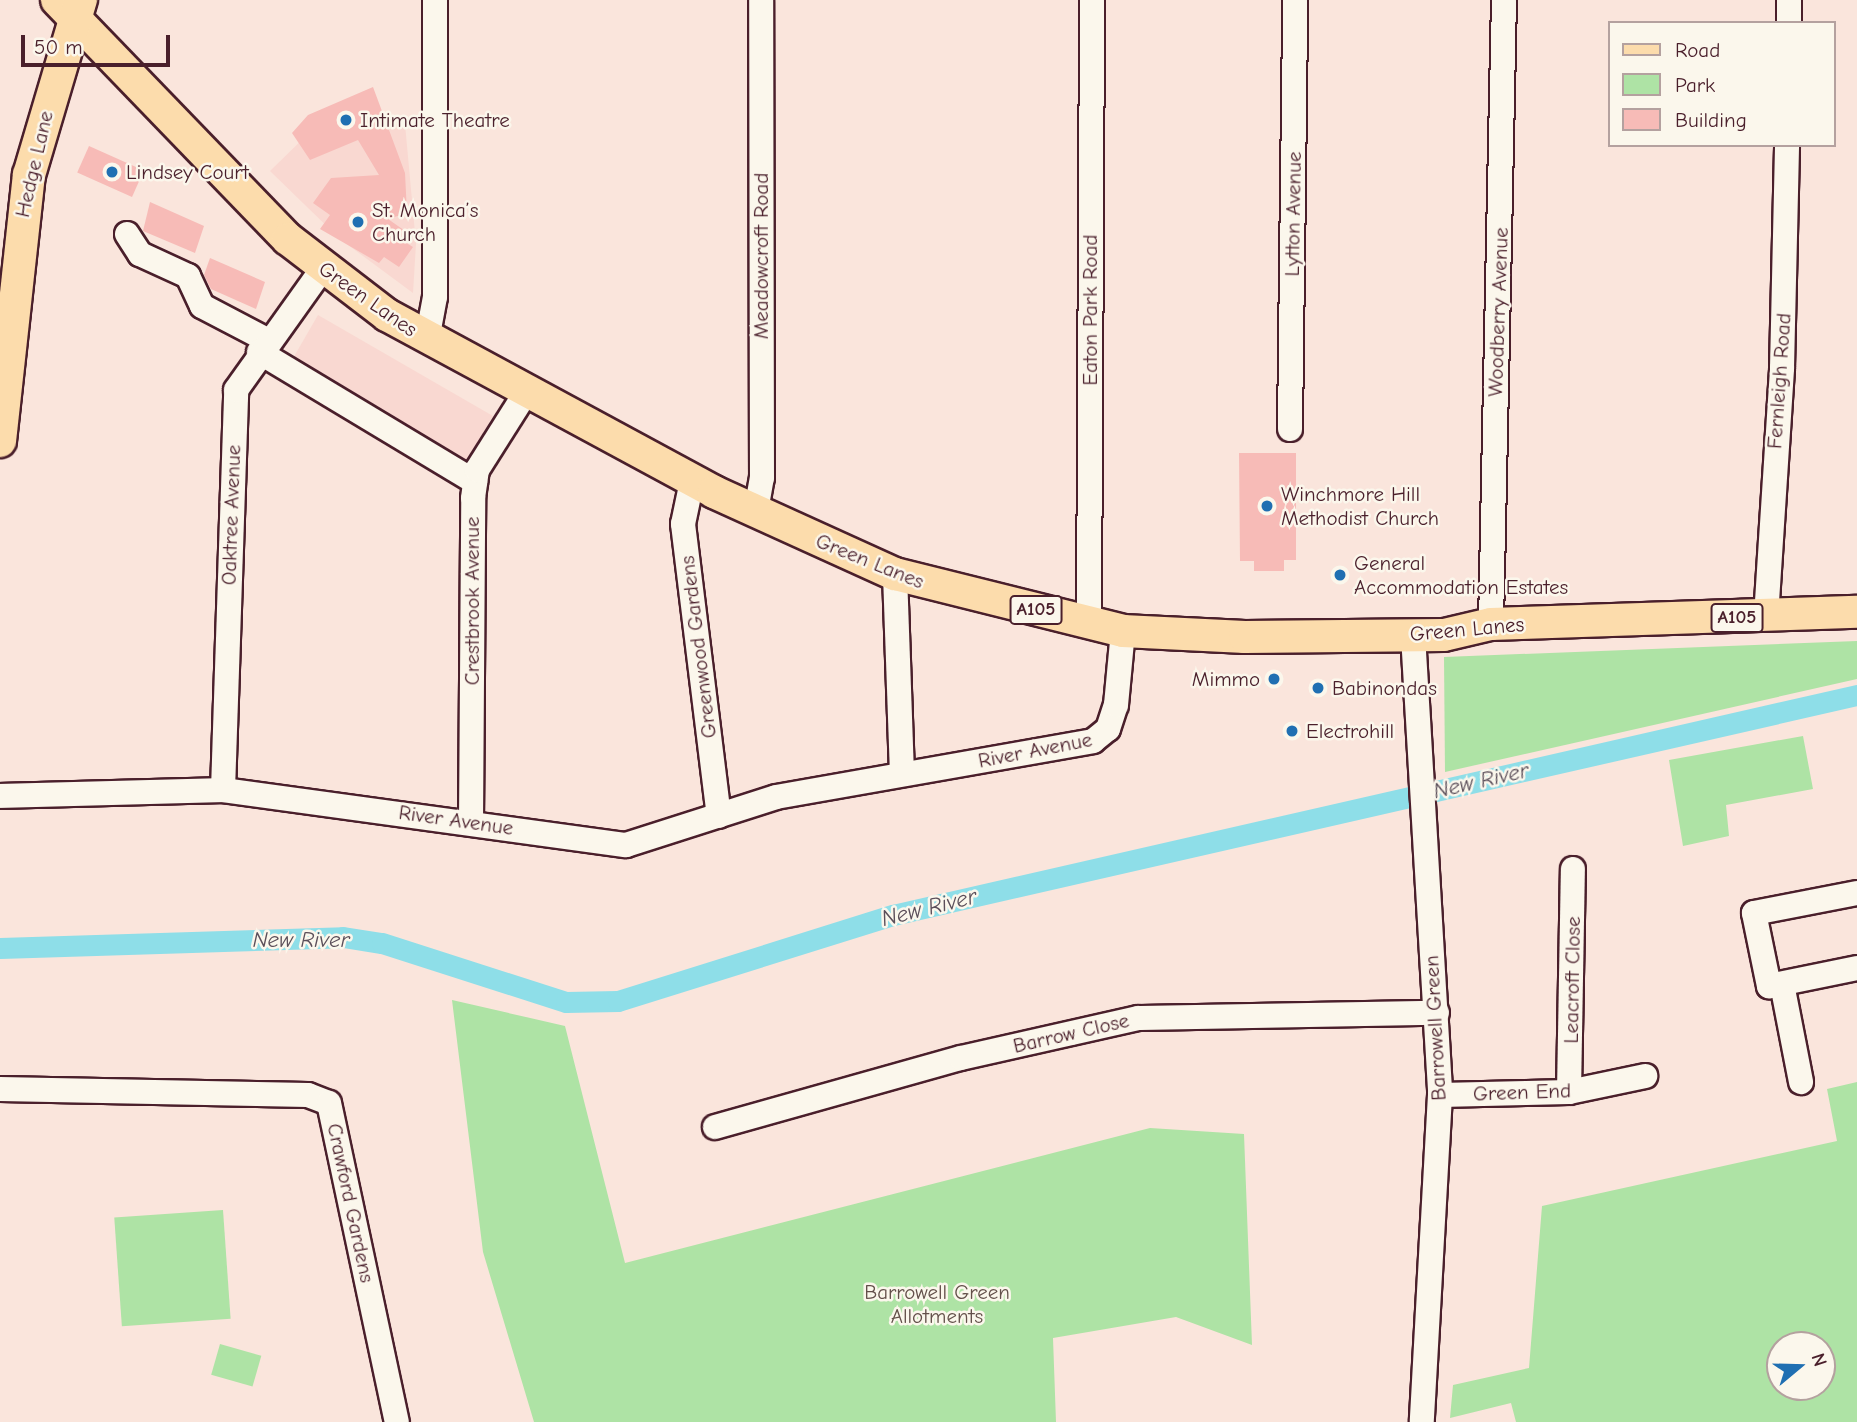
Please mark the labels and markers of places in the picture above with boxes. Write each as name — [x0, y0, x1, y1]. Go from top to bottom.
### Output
place label: Intimate Theatre — [360, 107, 510, 133]
marker: Intimate Theatre — [338, 112, 354, 128]
place label: Lindsey Court — [126, 159, 249, 185]
marker: Lindsey Court — [104, 164, 120, 180]
place label: St. Monica’s Church — [372, 197, 478, 247]
marker: St. Monica’s Church — [350, 214, 366, 230]
place label: Winchmore Hill Methodist Church — [1281, 481, 1439, 531]
marker: Winchmore Hill Methodist Church — [1259, 498, 1275, 514]
place label: General Accommodation Estates — [1354, 550, 1568, 600]
marker: General Accommodation Estates — [1332, 567, 1348, 583]
place label: Mimmo — [1192, 666, 1260, 692]
marker: Mimmo — [1266, 671, 1282, 687]
place label: Babinondas — [1332, 675, 1437, 701]
marker: Babinondas — [1310, 680, 1326, 696]
place label: Electrohill — [1306, 718, 1394, 744]
marker: Electrohill — [1284, 723, 1300, 739]

